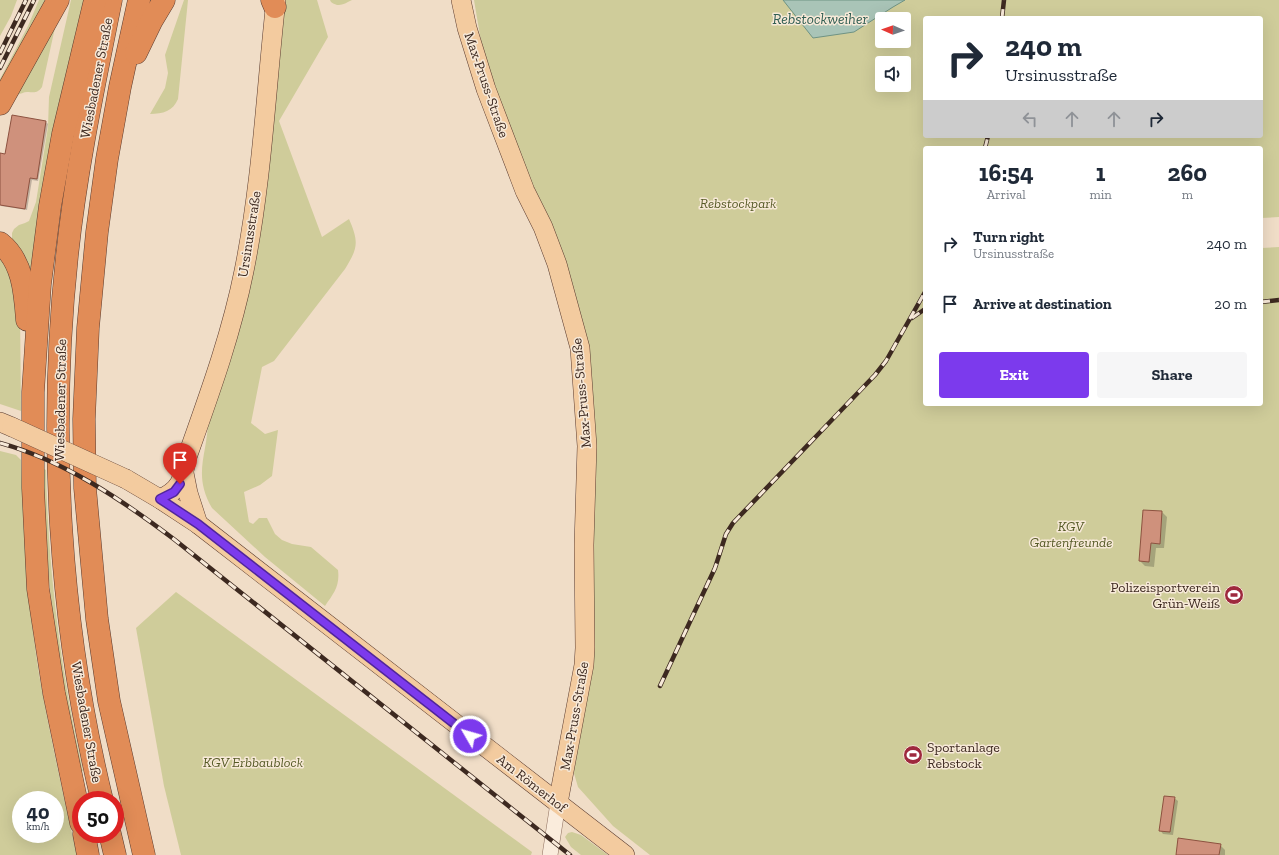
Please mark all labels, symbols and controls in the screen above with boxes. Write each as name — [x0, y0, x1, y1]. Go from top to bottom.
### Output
water label: Rebstockweiher — [772, 10, 868, 28]
north arrow — [875, 12, 911, 48]
map controls — [875, 12, 911, 92]
street label: Wiesbadener Straße — [76, 16, 117, 140]
street label: Max-Pruss-Straße — [461, 30, 513, 140]
text: 240 m — [1005, 30, 1082, 63]
icon: right — [939, 32, 991, 84]
button: sound — [875, 56, 911, 92]
text: Ursinusstraße — [1005, 64, 1117, 86]
icon: left — [1019, 108, 1041, 130]
icon: ahead — [1061, 108, 1083, 130]
icon: ahead — [1103, 108, 1125, 130]
icon: right — [1145, 108, 1167, 130]
text: 16:54 — [979, 158, 1034, 187]
text: 1 — [1096, 158, 1105, 187]
text: 260 — [1168, 158, 1207, 187]
text: Arrival — [987, 187, 1026, 202]
text: min — [1089, 187, 1112, 202]
text: m — [1182, 187, 1193, 202]
street label: Ursinusstraße — [234, 189, 265, 279]
park label: Rebstockpark — [700, 195, 776, 212]
text: Turn right — [973, 228, 1044, 246]
icon: right — [939, 233, 961, 255]
text: 240 m — [1206, 235, 1247, 253]
text: Ursinusstraße — [973, 246, 1054, 261]
icon: arrive — [939, 293, 961, 315]
text: Arrive at destination — [973, 295, 1112, 313]
text: 20 m — [1214, 295, 1247, 313]
street label: Max-Pruss-Straße — [568, 337, 595, 449]
street label: Wiesbadener Straße — [51, 338, 70, 461]
button: Exit — [939, 352, 1089, 398]
button: Share — [1097, 352, 1247, 398]
pin — [163, 443, 197, 484]
icon: arrive — [169, 449, 191, 471]
park label: KGV Gartenfreunde — [1030, 518, 1112, 551]
place label: Polizeisportverein Grün-Weiß — [1110, 579, 1220, 612]
sports icon: Polizeisportverein Grün-Weiß — [1223, 584, 1245, 606]
street label: Wiesbadener Straße — [68, 660, 106, 784]
street label: Max-Pruss-Straße — [557, 660, 592, 772]
position arrow — [449, 715, 491, 757]
place label: Sportanlage Rebstock — [927, 739, 1000, 772]
sports icon: Sportanlage Rebstock — [902, 744, 924, 766]
street label: Am Römerhof — [493, 751, 571, 817]
park label: KGV Erbbaublock — [203, 754, 303, 771]
speed limit sign: 50 — [72, 791, 124, 843]
text: 40 — [27, 800, 49, 824]
text: km/h — [27, 821, 49, 833]

